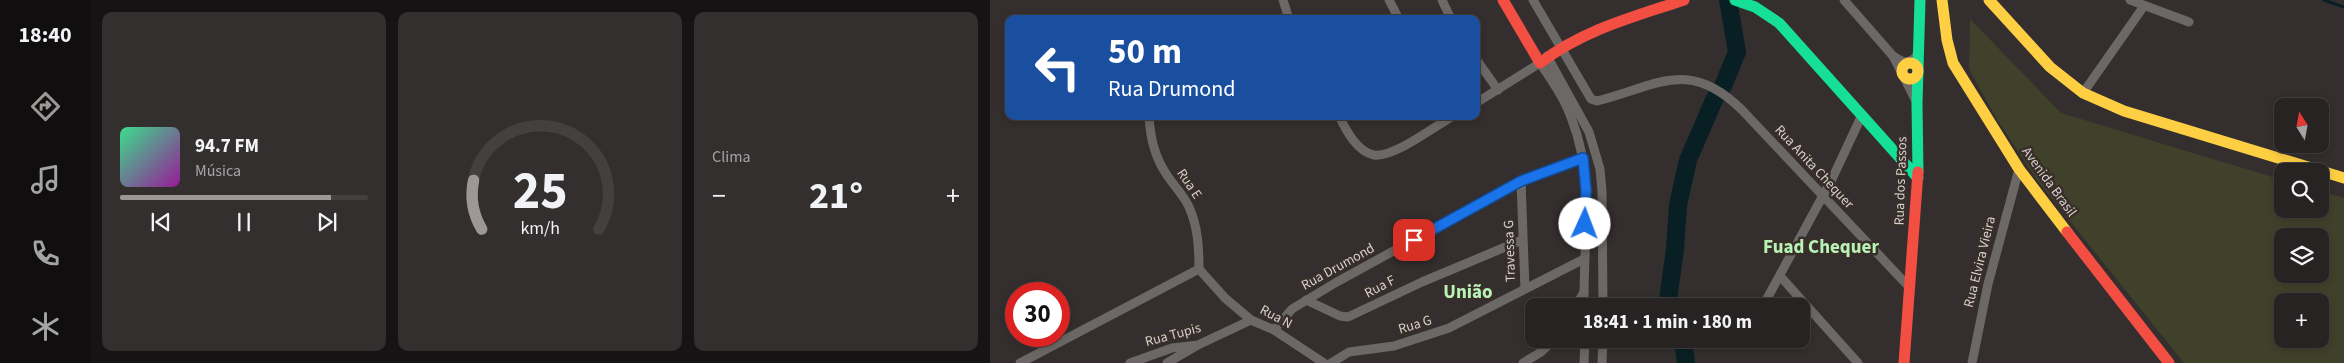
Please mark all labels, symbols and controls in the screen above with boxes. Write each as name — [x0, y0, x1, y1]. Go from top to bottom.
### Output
text: 18:40 — [18, 19, 72, 51]
text: 50 m — [1108, 27, 1182, 77]
icon: left — [1025, 35, 1090, 100]
text: Rua Drumond — [1108, 73, 1236, 105]
icon: directions — [28, 89, 63, 124]
north arrow — [2274, 98, 2329, 152]
map controls — [2274, 98, 2329, 348]
street label: Rua Anita Chequer — [1770, 121, 1858, 213]
text: 94.7 FM — [195, 133, 259, 160]
street label: Rua dos Passos — [1889, 136, 1913, 226]
street label: Avenida Brasil — [2017, 143, 2082, 222]
text: Clima — [712, 146, 750, 168]
text: 25 — [513, 155, 567, 229]
text: Música — [195, 160, 241, 182]
icon: music — [28, 162, 63, 197]
button: search — [2274, 163, 2329, 218]
street label: Rua E — [1172, 165, 1206, 203]
text: 21° — [809, 169, 863, 223]
text: − — [712, 176, 726, 216]
text: + — [946, 176, 960, 216]
position arrow — [1558, 197, 1610, 249]
icon: previous — [147, 208, 175, 236]
icon: pause — [230, 208, 258, 236]
icon: next — [313, 208, 341, 236]
street label: Rua Elvira Vieira — [1959, 214, 2001, 310]
text: km/h — [520, 216, 560, 241]
pin — [1393, 219, 1435, 261]
street label: Travessa G — [1499, 220, 1521, 282]
icon: arrive — [1400, 226, 1428, 254]
button: layers — [2274, 228, 2329, 283]
district label: Fuad Chequer — [1763, 234, 1879, 261]
icon: phone — [28, 236, 63, 271]
street label: Rua Drumond — [1298, 239, 1378, 295]
street label: Rua F — [1361, 271, 1399, 303]
district label: União — [1443, 279, 1493, 306]
speed limit sign: 30 — [1005, 282, 1070, 347]
button: + — [2274, 293, 2329, 348]
street label: Rua N — [1256, 300, 1296, 334]
icon: climate — [28, 309, 63, 344]
text: 18:41 · 1 min · 180 m — [1583, 309, 1752, 336]
street label: Rua G — [1396, 310, 1434, 340]
street label: Rua Tupis — [1143, 318, 1203, 352]

